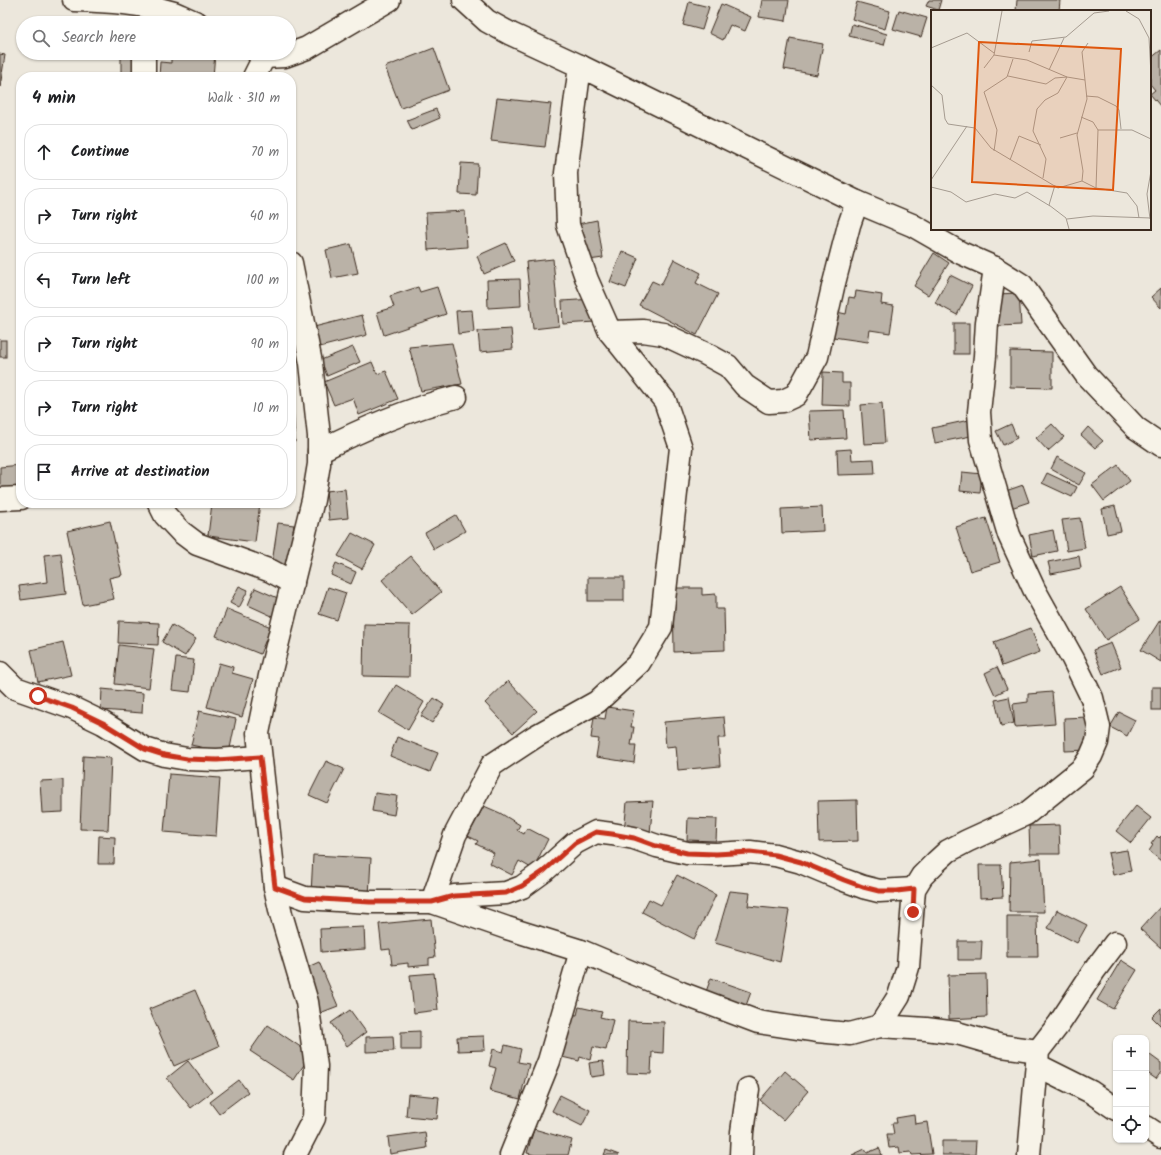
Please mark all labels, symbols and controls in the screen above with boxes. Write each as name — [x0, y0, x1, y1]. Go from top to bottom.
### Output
inset map — [931, 10, 1151, 230]
search box — [16, 16, 296, 60]
text: Search here — [62, 26, 136, 50]
icon: search — [30, 27, 52, 49]
text: 4 min — [32, 85, 76, 112]
text: Walk · 310 m — [207, 88, 280, 109]
text: Continue — [71, 140, 129, 164]
icon: ahead — [33, 141, 55, 163]
text: 70 m — [251, 142, 279, 163]
text: Turn right — [71, 204, 138, 228]
icon: right — [33, 205, 55, 227]
text: 40 m — [250, 206, 279, 227]
text: Turn left — [71, 268, 131, 292]
icon: left — [33, 269, 55, 291]
text: 100 m — [246, 270, 279, 291]
text: Turn right — [71, 332, 138, 356]
icon: right — [33, 333, 55, 355]
text: 90 m — [251, 334, 279, 355]
text: Turn right — [71, 396, 138, 420]
icon: right — [33, 397, 55, 419]
text: 10 m — [253, 398, 279, 419]
text: Arrive at destination — [71, 460, 210, 484]
icon: arrive — [33, 461, 55, 483]
route start — [29, 687, 47, 705]
route end — [904, 903, 922, 921]
map controls — [1113, 1035, 1149, 1143]
button: + — [1113, 1035, 1149, 1071]
button: − — [1113, 1071, 1149, 1107]
button: locate — [1113, 1107, 1149, 1143]

